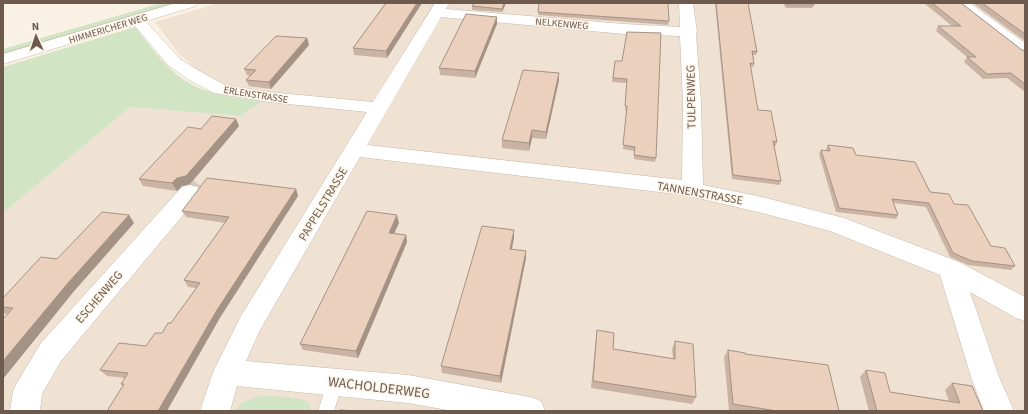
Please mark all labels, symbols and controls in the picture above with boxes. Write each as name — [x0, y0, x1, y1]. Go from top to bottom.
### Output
street label: HIMMERICHER WEG — [67, 10, 149, 48]
street label: NELKENWEG — [535, 15, 589, 33]
north arrow — [16, 16, 56, 56]
text: N — [31, 19, 40, 34]
street label: TULPENWEG — [682, 65, 701, 129]
street label: ERLENSTRASSE — [223, 83, 289, 107]
street label: PAPPELSTRASSE — [295, 164, 352, 244]
street label: TANNENSTRASSE — [656, 178, 744, 209]
street label: ESCHENWEG — [72, 267, 127, 327]
street label: WACHOLDERWEG — [327, 372, 431, 404]

